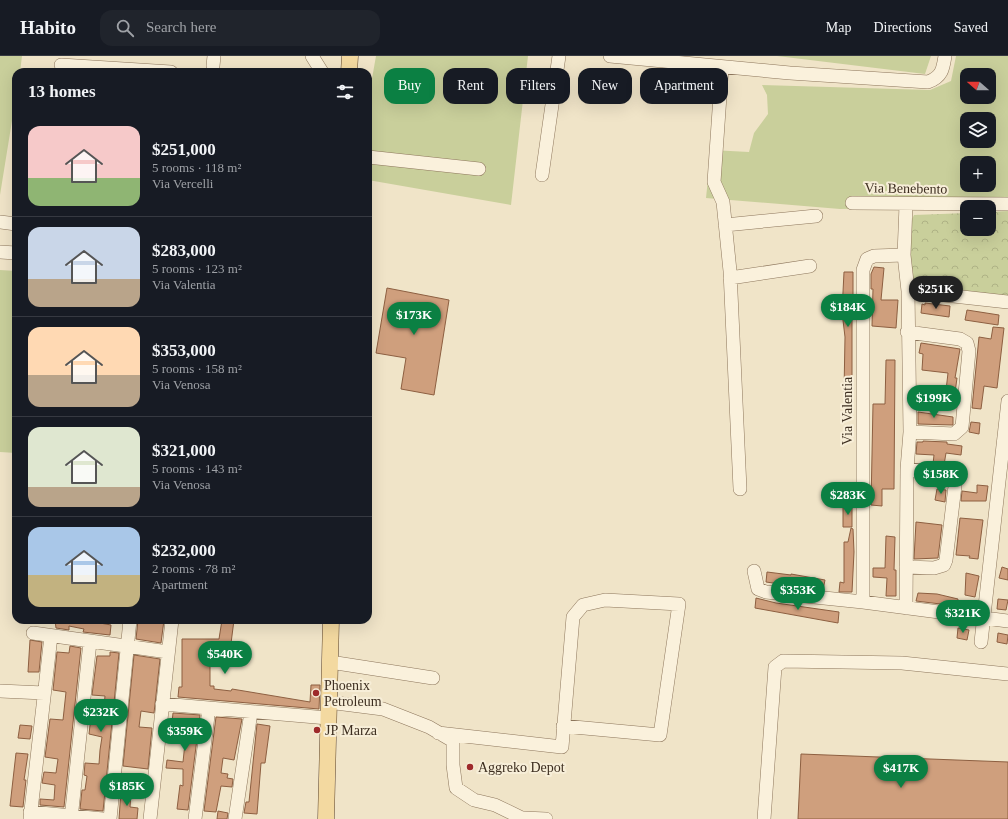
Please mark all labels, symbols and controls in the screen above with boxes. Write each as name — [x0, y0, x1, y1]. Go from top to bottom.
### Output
search box — [100, 10, 380, 46]
text: Habito — [20, 17, 76, 38]
icon: search — [114, 17, 136, 39]
text: Search here — [146, 19, 216, 35]
text: Map — [826, 20, 851, 35]
text: Directions — [873, 20, 932, 35]
text: Saved — [954, 20, 988, 35]
chip: Buy — [384, 68, 435, 104]
chip: Rent — [443, 68, 498, 104]
chip: Filters — [506, 68, 570, 104]
chip: New — [578, 68, 632, 104]
chip: Apartment — [640, 68, 728, 104]
north arrow — [960, 68, 996, 104]
map controls — [960, 68, 996, 236]
icon: filters — [334, 81, 356, 103]
text: 13 homes — [28, 82, 96, 101]
button: layers — [960, 112, 996, 148]
text: $251,000 — [152, 140, 216, 159]
icon: home — [60, 142, 108, 190]
button: + — [960, 156, 996, 192]
text: 5 rooms · 118 m² — [152, 160, 241, 175]
text: Via Vercelli — [152, 176, 213, 191]
street label: Via Benebento — [864, 180, 947, 197]
button: − — [960, 200, 996, 236]
text: $283,000 — [152, 241, 216, 260]
icon: home — [60, 243, 108, 291]
text: 5 rooms · 123 m² — [152, 261, 242, 276]
pin: $251K — [908, 276, 964, 310]
text: Via Valentia — [152, 277, 216, 292]
text: $251K — [918, 281, 954, 296]
pin: $184K — [820, 294, 876, 328]
text: $184K — [830, 299, 866, 314]
pin: $173K — [386, 302, 442, 336]
text: $173K — [396, 307, 432, 322]
text: $353,000 — [152, 341, 216, 360]
icon: home — [60, 343, 108, 391]
text: 5 rooms · 158 m² — [152, 361, 242, 376]
street label: Via Valentia — [840, 376, 855, 445]
text: Via Venosa — [152, 377, 211, 392]
pin: $199K — [906, 385, 962, 419]
text: $199K — [916, 390, 952, 405]
text: $321,000 — [152, 441, 216, 460]
icon: home — [60, 443, 108, 491]
text: 5 rooms · 143 m² — [152, 461, 242, 476]
pin: $158K — [913, 461, 969, 495]
text: $158K — [923, 466, 959, 481]
text: Via Venosa — [152, 477, 211, 492]
pin: $283K — [820, 482, 876, 516]
text: $283K — [830, 487, 866, 502]
text: $232,000 — [152, 541, 216, 560]
icon: home — [60, 543, 108, 591]
text: 2 rooms · 78 m² — [152, 561, 235, 576]
text: Apartment — [152, 577, 208, 592]
pin: $353K — [770, 577, 826, 611]
text: $353K — [780, 582, 816, 597]
pin: $321K — [935, 600, 991, 634]
text: $321K — [945, 605, 981, 620]
pin: $540K — [197, 641, 253, 675]
text: $540K — [207, 646, 243, 661]
place label: Phoenix Petroleum — [324, 678, 382, 709]
marker: Phoenix Petroleum — [311, 688, 321, 698]
pin: $232K — [73, 699, 129, 733]
text: $232K — [83, 704, 119, 719]
pin: $359K — [157, 718, 213, 752]
text: $359K — [167, 723, 203, 738]
place label: JP Marza — [325, 723, 378, 738]
marker: JP Marza — [312, 725, 322, 735]
pin: $417K — [873, 755, 929, 789]
place label: Aggreko Depot — [478, 760, 565, 775]
text: $417K — [883, 760, 919, 775]
marker: Aggreko Depot — [465, 762, 475, 772]
pin: $185K — [99, 773, 155, 807]
text: $185K — [109, 778, 145, 793]

